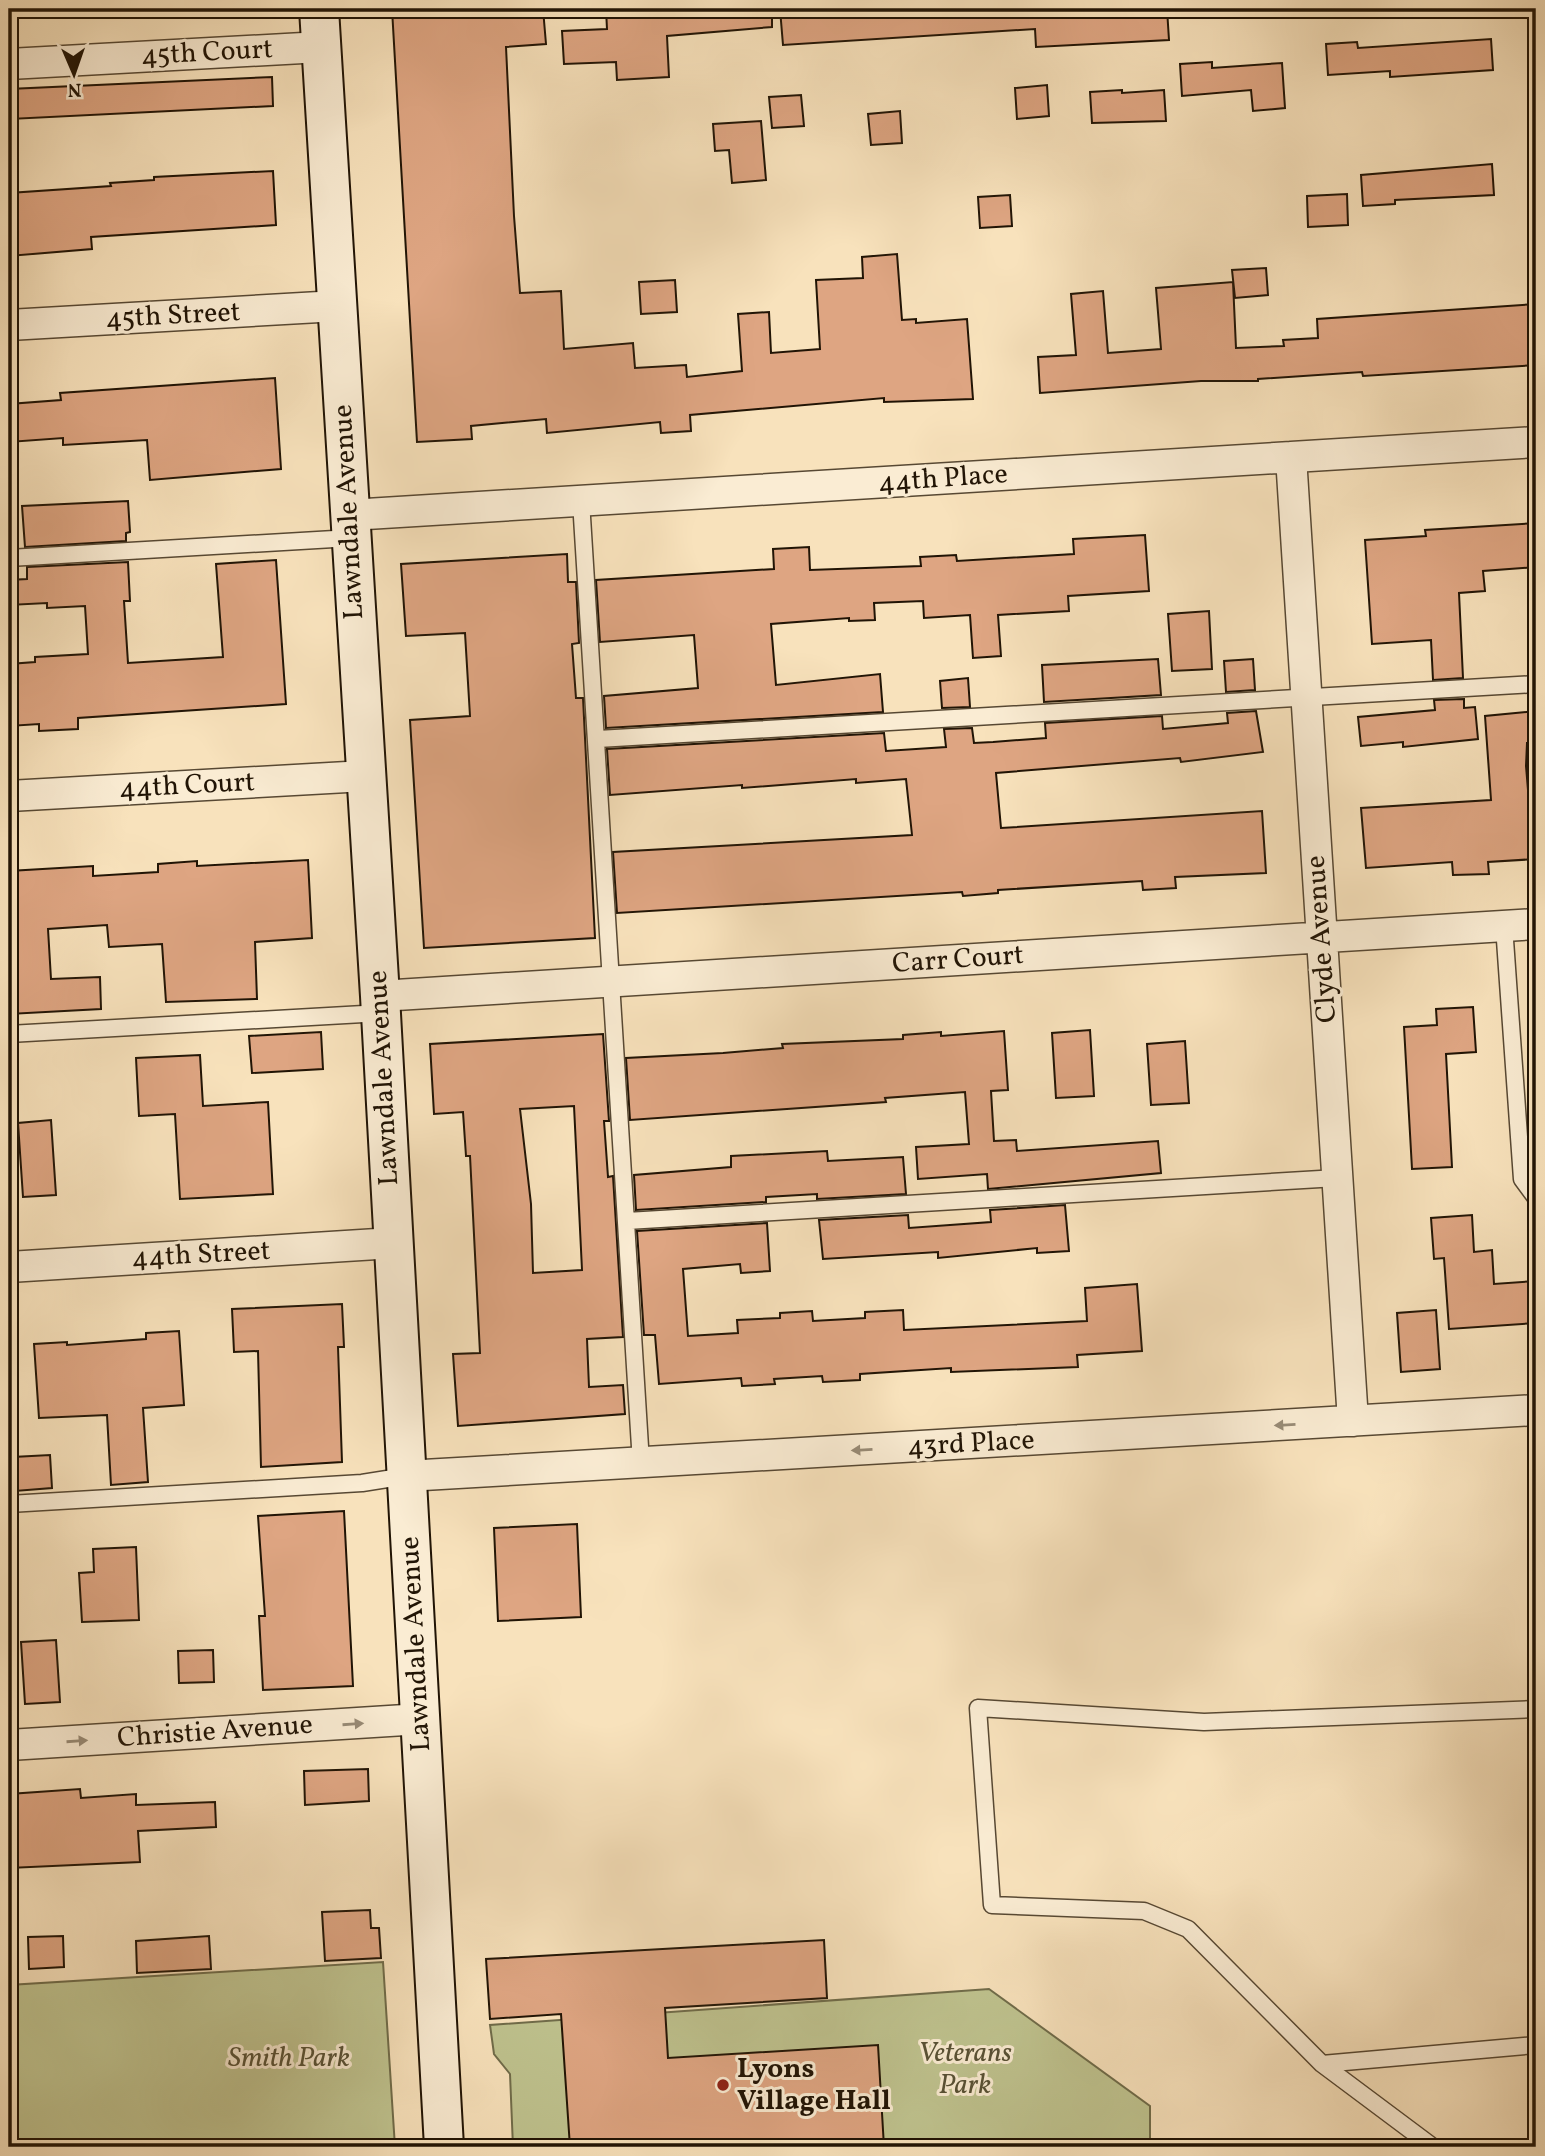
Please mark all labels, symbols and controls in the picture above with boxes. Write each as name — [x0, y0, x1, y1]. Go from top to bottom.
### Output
street label: 45th Court — [140, 30, 274, 76]
north arrow — [38, 38, 108, 108]
text: N — [67, 76, 82, 102]
street label: 45th Street — [105, 293, 241, 339]
street label: Lawndale Avenue — [324, 403, 374, 621]
street label: 44th Place — [877, 455, 1009, 503]
street label: 44th Court — [118, 763, 256, 809]
street label: Clyde Avenue — [1297, 854, 1347, 1024]
street label: Carr Court — [891, 936, 1025, 984]
street label: Lawndale Avenue — [359, 969, 409, 1187]
street label: 44th Street — [131, 1232, 271, 1278]
one-way arrow — [1274, 1420, 1296, 1431]
street label: 43rd Place — [906, 1421, 1036, 1467]
one-way arrow — [851, 1445, 873, 1456]
street label: Lawndale Avenue — [391, 1535, 441, 1753]
street label: Christie Avenue — [116, 1706, 314, 1758]
one-way arrow — [342, 1718, 364, 1729]
one-way arrow — [66, 1735, 88, 1746]
park label: Veterans Park — [918, 2034, 1012, 2105]
park label: Smith Park — [228, 2039, 350, 2078]
place label: Lyons Village Hall — [737, 2050, 891, 2121]
marker: Lyons Village Hall — [715, 2077, 731, 2093]

